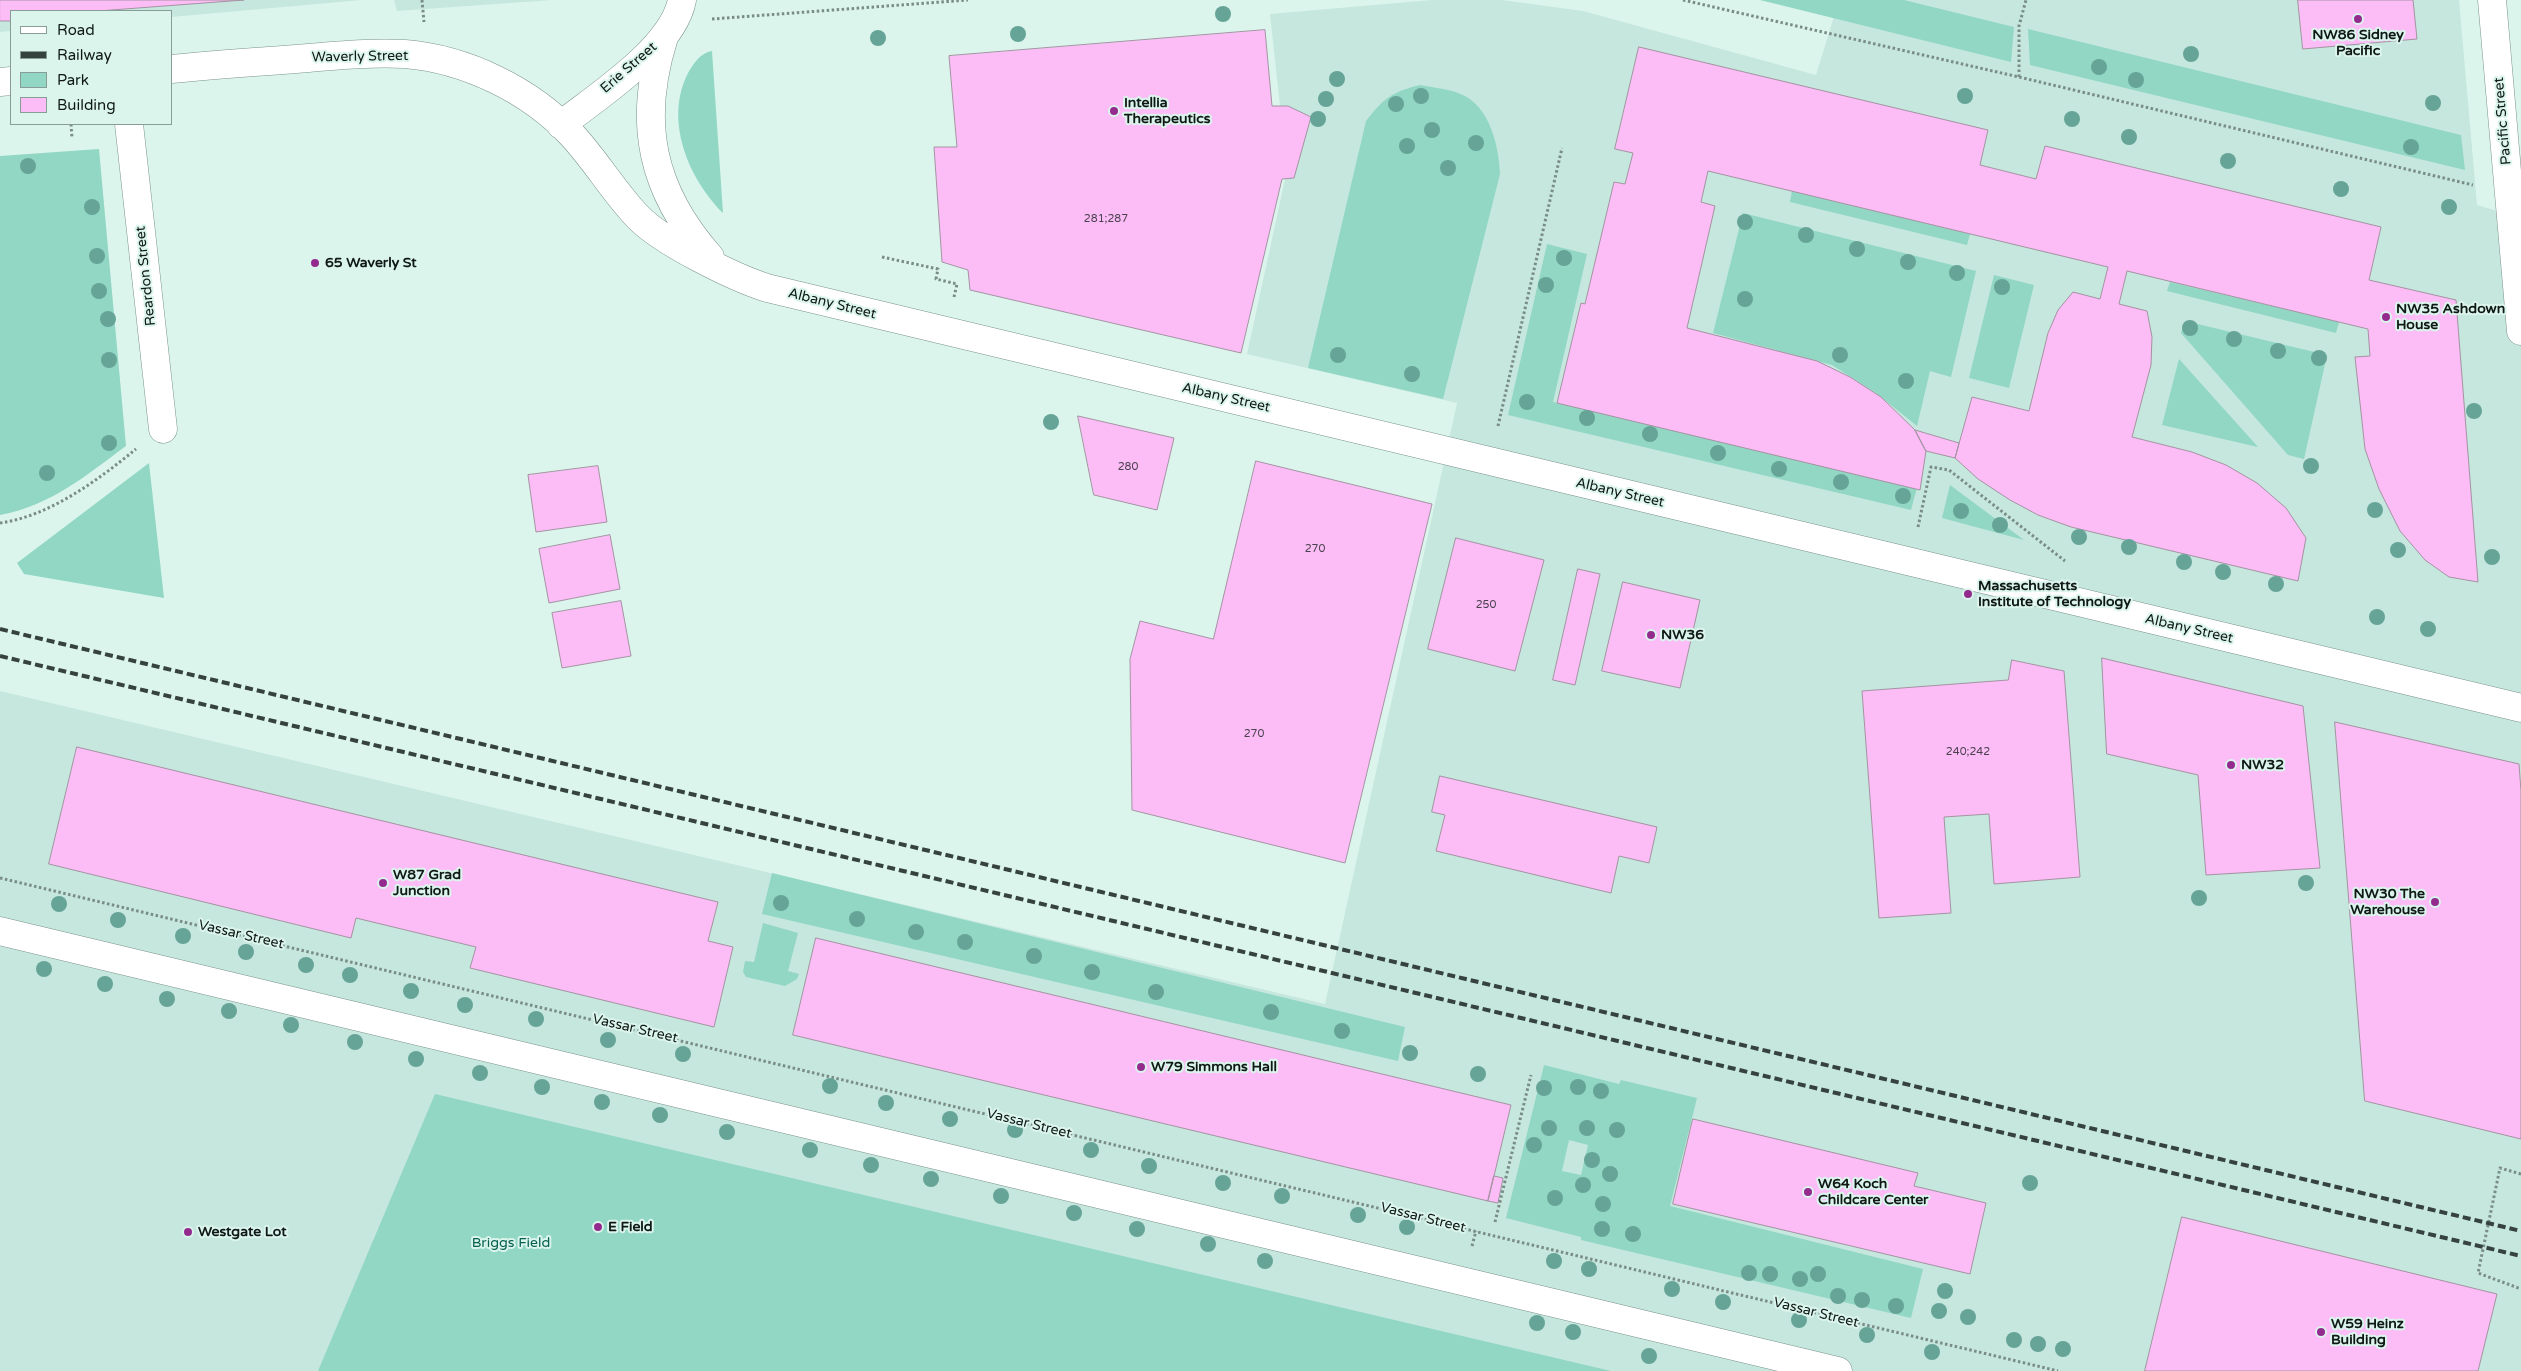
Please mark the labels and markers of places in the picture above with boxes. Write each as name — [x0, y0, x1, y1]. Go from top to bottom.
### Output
marker: NW86 Sidney Pacific — [2352, 13, 2364, 25]
place label: NW86 Sidney Pacific — [2312, 27, 2404, 59]
place label: Intellia Therapeutics — [1124, 95, 1210, 128]
marker: Intellia Therapeutics — [1108, 105, 1120, 117]
place label: 65 Waverly St — [325, 255, 416, 271]
marker: 65 Waverly St — [309, 257, 321, 269]
place label: NW35 Ashdown House — [2396, 301, 2505, 334]
marker: NW35 Ashdown House — [2380, 311, 2392, 323]
place label: Massachusetts Institute of Technology — [1978, 578, 2131, 610]
marker: Massachusetts Institute of Technology — [1962, 588, 1974, 600]
place label: NW36 — [1661, 627, 1704, 643]
marker: NW36 — [1645, 629, 1657, 641]
place label: NW32 — [2241, 757, 2284, 773]
marker: NW32 — [2225, 759, 2237, 771]
place label: W87 Grad Junction — [393, 867, 461, 900]
marker: W87 Grad Junction — [377, 877, 389, 889]
place label: NW30 The Warehouse — [2350, 886, 2425, 919]
marker: NW30 The Warehouse — [2429, 896, 2441, 908]
place label: W79 Simmons Hall — [1151, 1059, 1277, 1075]
marker: W79 Simmons Hall — [1135, 1061, 1147, 1073]
place label: W64 Koch Childcare Center — [1818, 1176, 1928, 1208]
marker: W64 Koch Childcare Center — [1802, 1186, 1814, 1198]
place label: E Field — [608, 1219, 653, 1235]
marker: E Field — [592, 1221, 604, 1233]
place label: Westgate Lot — [198, 1224, 287, 1240]
marker: Westgate Lot — [182, 1226, 194, 1238]
place label: W59 Heinz Building — [2331, 1316, 2404, 1348]
marker: W59 Heinz Building — [2315, 1326, 2327, 1338]

